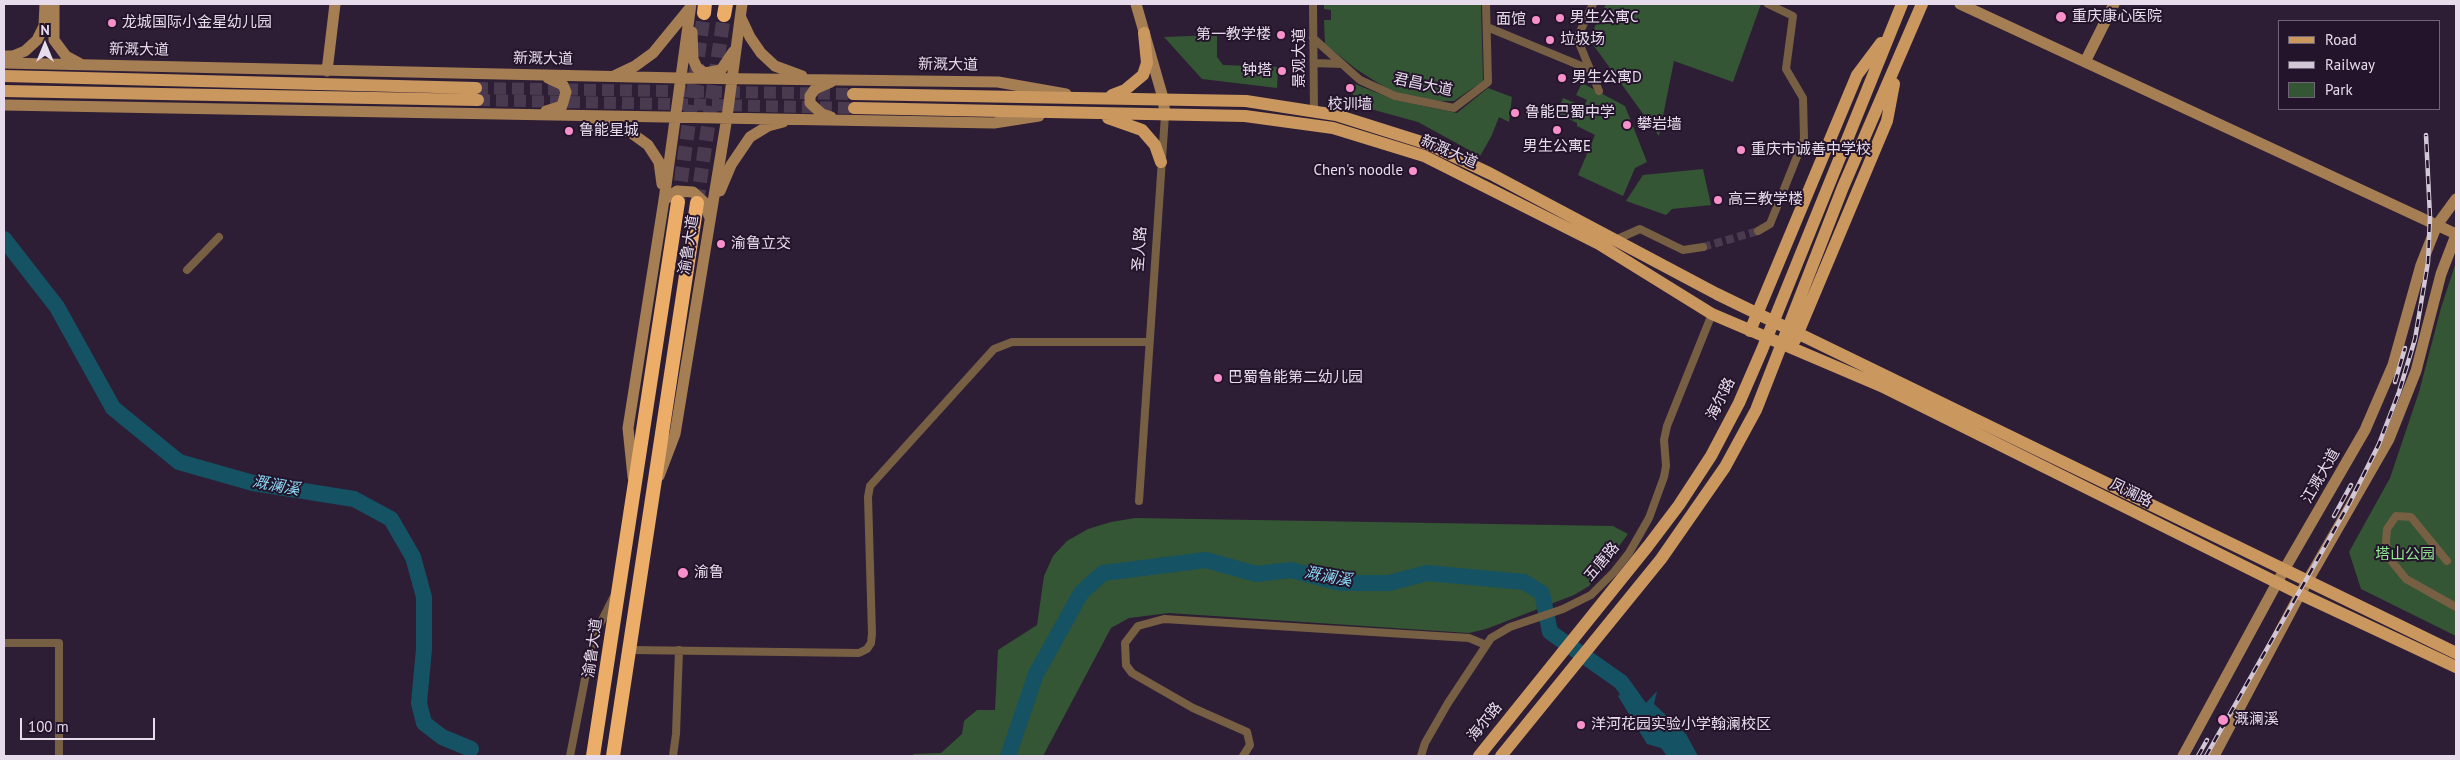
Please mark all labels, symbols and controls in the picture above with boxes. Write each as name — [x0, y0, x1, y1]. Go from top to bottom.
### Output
place label: 重庆康心医院 — [2072, 8, 2162, 26]
place label: 男生公寓C — [1570, 9, 1639, 27]
marker: 重庆康心医院 — [2054, 10, 2068, 24]
place label: 面馆 — [1496, 11, 1526, 29]
marker: 男生公寓C — [1554, 12, 1566, 24]
place label: 龙城国际小金星幼儿园 — [122, 14, 272, 32]
marker: 面馆 — [1530, 14, 1542, 26]
marker: 龙城国际小金星幼儿园 — [106, 17, 118, 29]
north arrow — [20, 20, 70, 70]
legend — [2278, 20, 2440, 110]
text: N — [40, 21, 50, 39]
place label: 第一教学楼 — [1196, 26, 1271, 44]
street label: 景观大道 — [1291, 28, 1309, 88]
marker: 第一教学楼 — [1275, 29, 1287, 41]
text: Road — [2325, 30, 2357, 49]
place label: 垃圾场 — [1560, 31, 1605, 49]
marker: 垃圾场 — [1544, 34, 1556, 46]
street label: 新溉大道 — [109, 40, 169, 60]
street label: 新溉大道 — [513, 49, 573, 69]
street label: 新溉大道 — [918, 55, 978, 75]
text: Railway — [2325, 55, 2375, 74]
place label: 钟塔 — [1242, 62, 1272, 80]
marker: 钟塔 — [1276, 65, 1288, 77]
place label: 男生公寓D — [1572, 69, 1642, 87]
street label: 君昌大道 — [1392, 70, 1454, 100]
marker: 男生公寓D — [1556, 72, 1568, 84]
text: Park — [2325, 80, 2353, 99]
marker: 校训墙 — [1344, 82, 1356, 94]
place label: 校训墙 — [1328, 96, 1372, 114]
place label: 鲁能巴蜀中学 — [1525, 104, 1615, 122]
marker: 鲁能巴蜀中学 — [1509, 107, 1521, 119]
place label: 攀岩墙 — [1637, 116, 1682, 134]
marker: 攀岩墙 — [1621, 119, 1633, 131]
place label: 鲁能星城 — [579, 122, 639, 140]
marker: 男生公寓E — [1551, 124, 1563, 136]
marker: 鲁能星城 — [563, 125, 575, 137]
street label: 新溉大道 — [1418, 132, 1480, 172]
place label: 男生公寓E — [1523, 138, 1591, 156]
place label: 重庆市诚善中学校 — [1751, 141, 1871, 159]
marker: 重庆市诚善中学校 — [1735, 144, 1747, 156]
place label: Chen's noodle — [1313, 162, 1403, 180]
marker: Chen's noodle — [1407, 165, 1419, 177]
place label: 高三教学楼 — [1728, 191, 1803, 209]
marker: 高三教学楼 — [1712, 194, 1724, 206]
street label: 渝鲁大道 — [675, 214, 703, 276]
street label: 圣人路 — [1129, 226, 1151, 272]
place label: 渝鲁立交 — [731, 235, 791, 253]
marker: 渝鲁立交 — [715, 238, 727, 250]
place label: 巴蜀鲁能第二幼儿园 — [1228, 369, 1363, 387]
marker: 巴蜀鲁能第二幼儿园 — [1212, 372, 1224, 384]
street label: 海尔路 — [1703, 375, 1739, 423]
street label: 江溉大道 — [2298, 446, 2344, 506]
water label: 溉澜溪 — [251, 472, 301, 500]
street label: 凤澜路 — [2107, 475, 2155, 511]
street label: 五唐路 — [1581, 539, 1623, 585]
park label: 塔山公园 — [2375, 546, 2435, 564]
water label: 溉澜溪 — [1303, 563, 1353, 591]
place label: 渝鲁 — [694, 564, 724, 582]
marker: 渝鲁 — [676, 566, 690, 580]
street label: 渝鲁大道 — [580, 617, 606, 679]
street label: 海尔路 — [1464, 699, 1506, 745]
scale bar — [22, 708, 158, 740]
place label: 溉澜溪 — [2234, 711, 2279, 729]
marker: 溉澜溪 — [2216, 713, 2230, 727]
place label: 洋河花园实验小学翰澜校区 — [1591, 716, 1771, 734]
text: 100 m — [28, 717, 69, 736]
marker: 洋河花园实验小学翰澜校区 — [1575, 719, 1587, 731]

